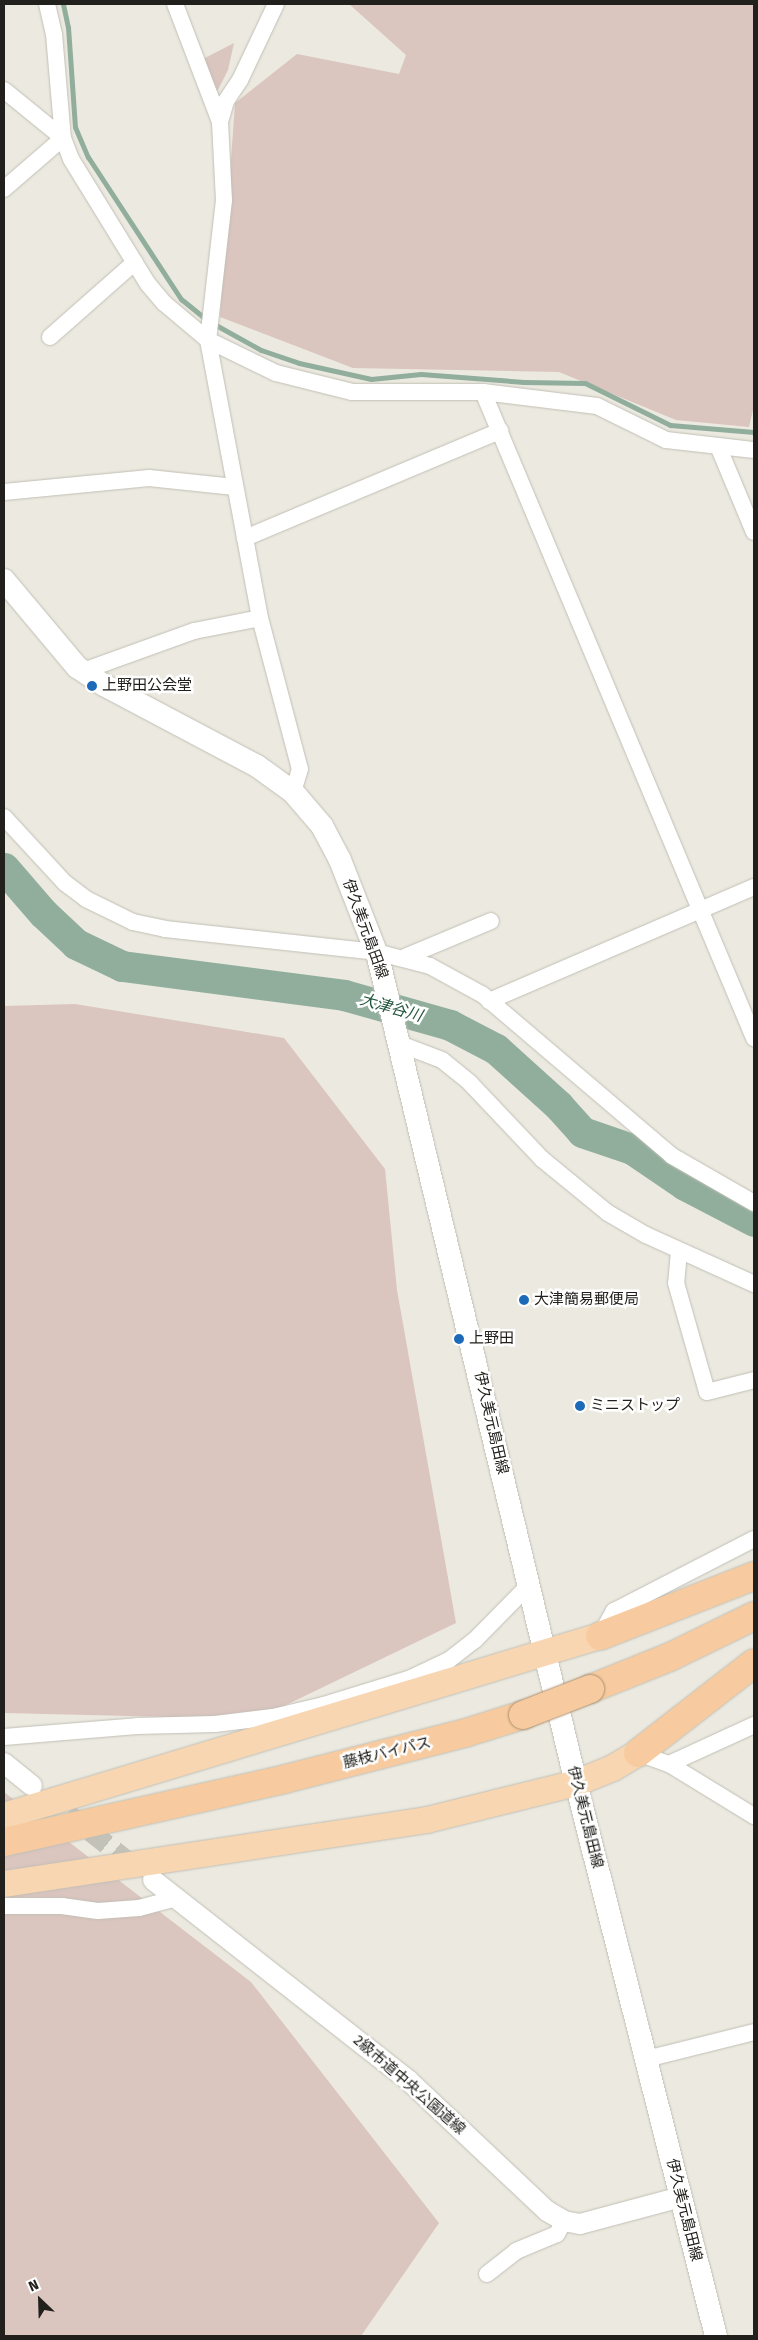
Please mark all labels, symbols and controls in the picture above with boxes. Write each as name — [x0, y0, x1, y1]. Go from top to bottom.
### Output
place label: 上野田公会堂 — [102, 677, 192, 695]
marker: 上野田公会堂 — [86, 680, 98, 692]
street label: 伊久美元島田線 — [339, 877, 391, 981]
water label: 大津谷川 — [358, 990, 424, 1026]
place label: 大津簡易郵便局 — [534, 1291, 639, 1309]
marker: 大津簡易郵便局 — [518, 1294, 530, 1306]
place label: 上野田 — [469, 1330, 514, 1348]
marker: 上野田 — [453, 1333, 465, 1345]
street label: 伊久美元島田線 — [470, 1370, 512, 1476]
place label: ミニストップ — [590, 1397, 680, 1415]
marker: ミニストップ — [574, 1400, 586, 1412]
street label: 藤枝バイパス — [341, 1733, 433, 1773]
street label: 伊久美元島田線 — [564, 1764, 606, 1870]
street label: 2級市道中央公園道線 — [349, 2031, 469, 2139]
street label: 伊久美元島田線 — [663, 2157, 705, 2263]
north arrow — [15, 2275, 65, 2325]
text: N — [26, 2276, 41, 2295]

